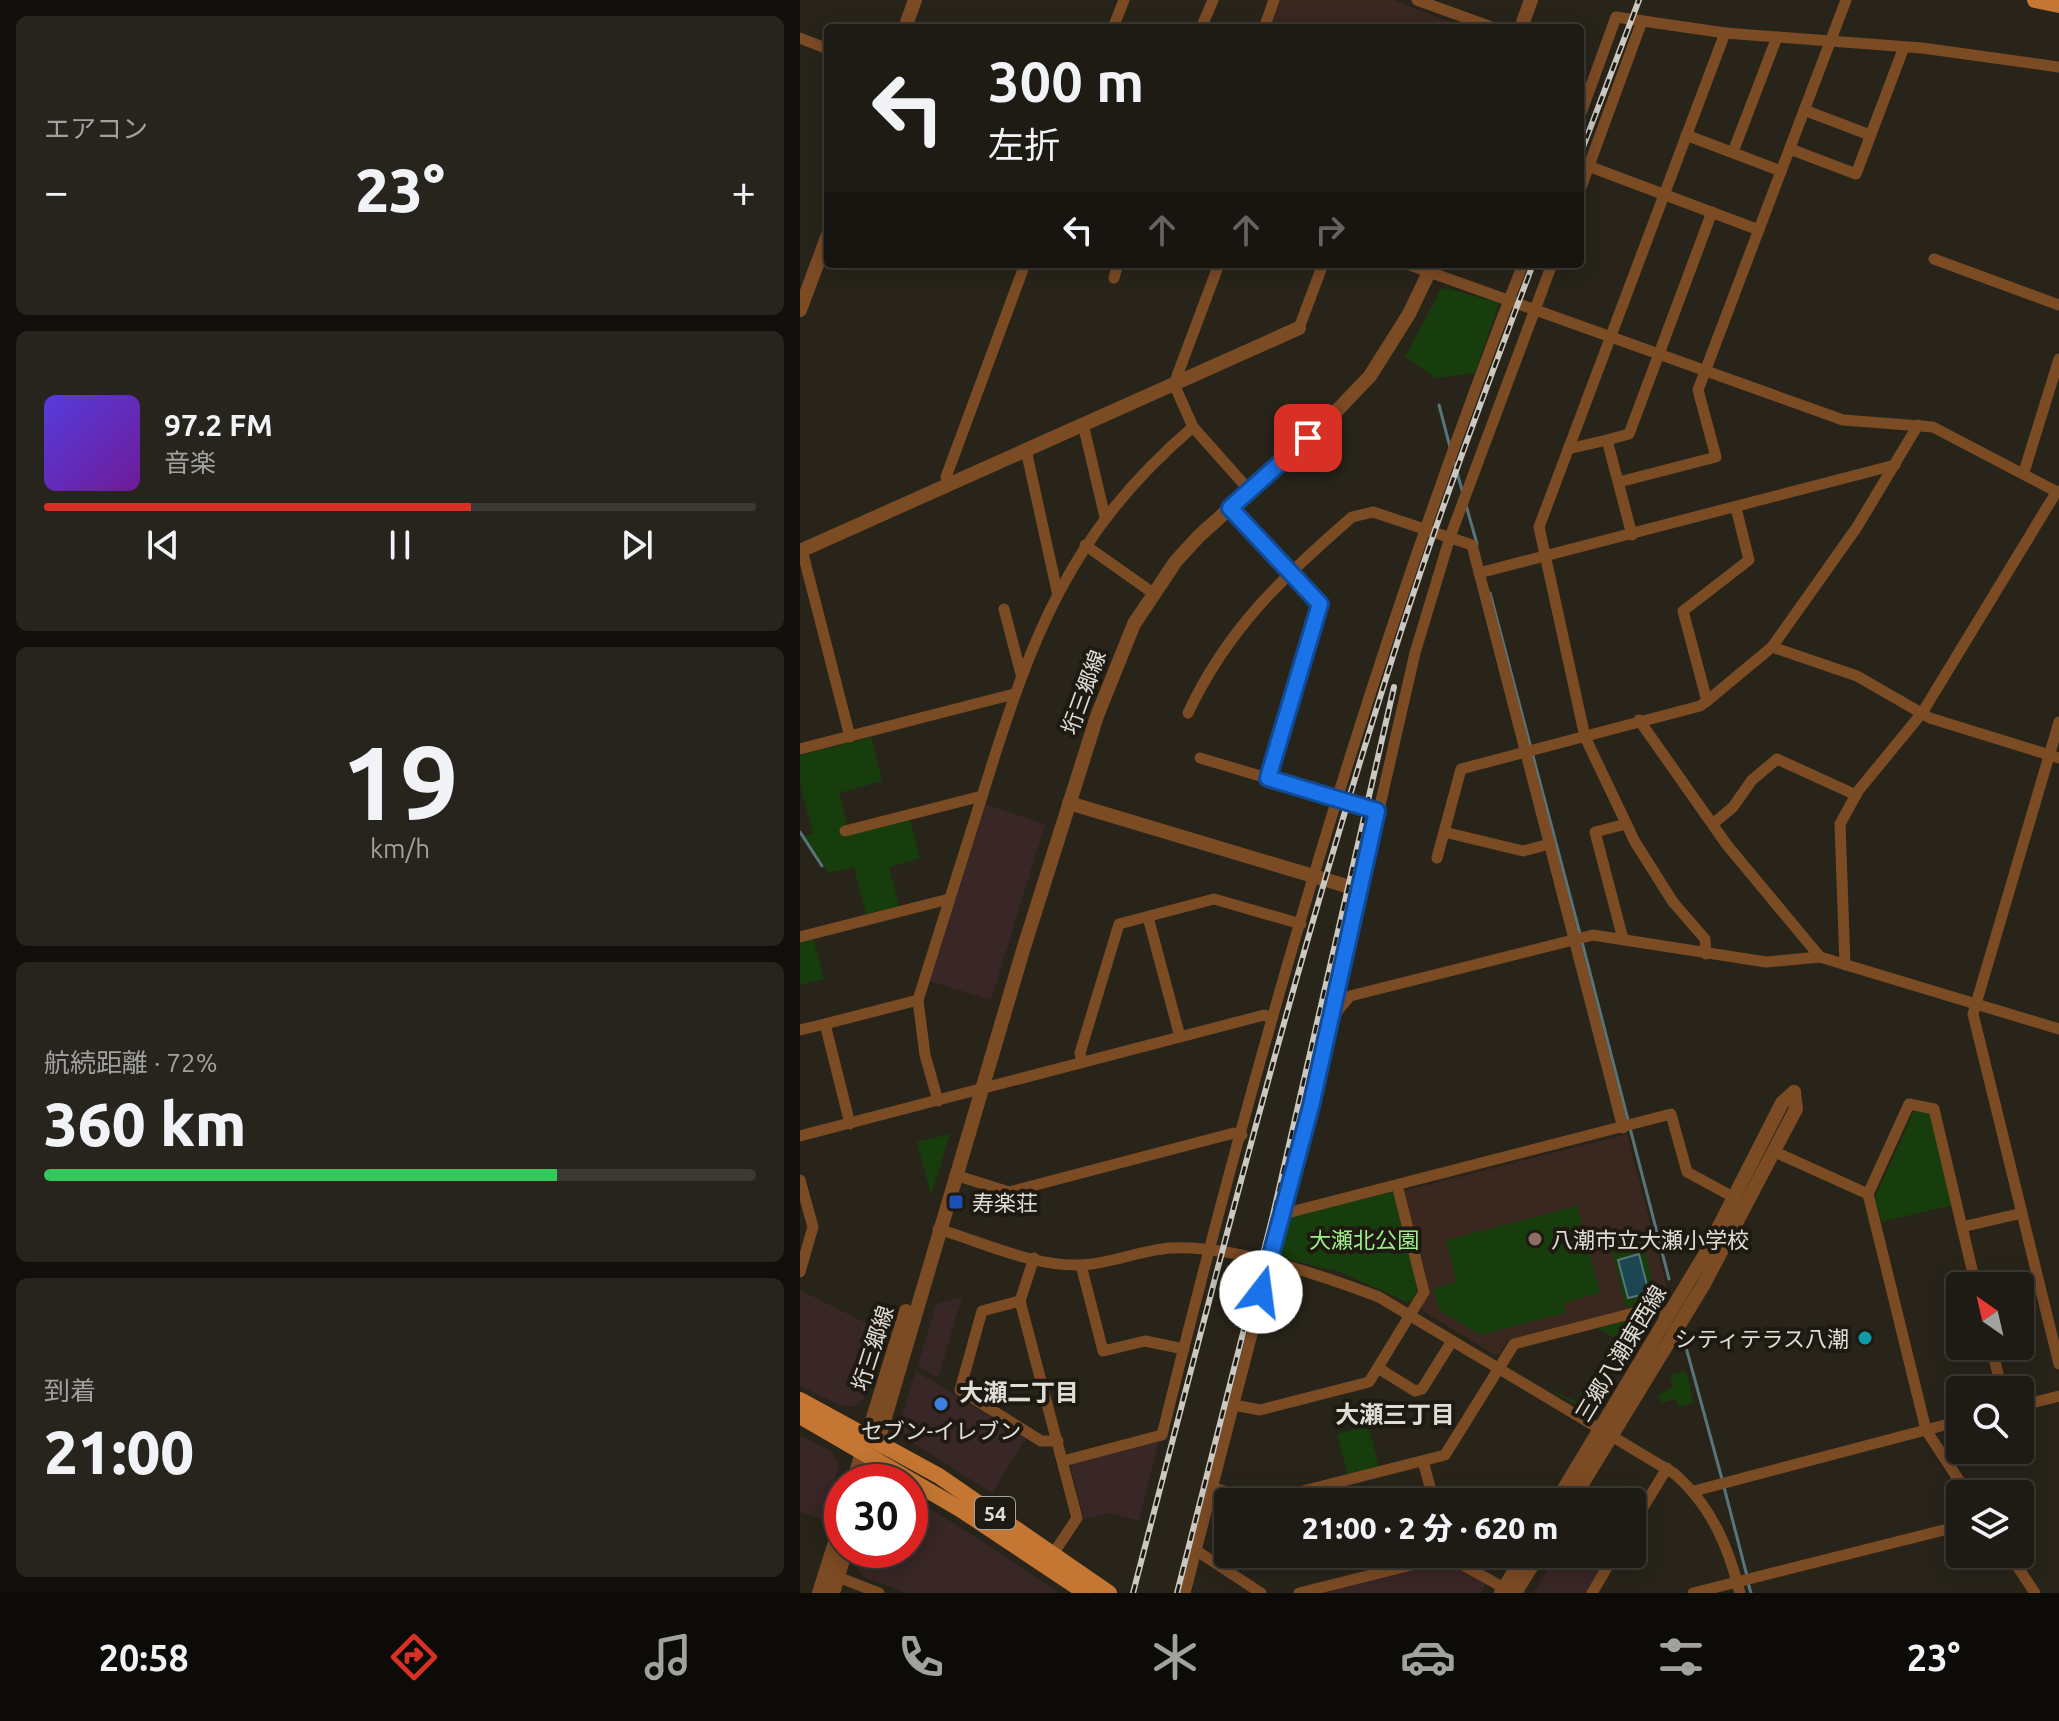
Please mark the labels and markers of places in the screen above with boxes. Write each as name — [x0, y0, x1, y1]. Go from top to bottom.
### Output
pin — [1274, 404, 1342, 472]
place label: 寿楽荘 — [972, 1190, 1038, 1215]
marker: 寿楽荘 — [947, 1193, 965, 1211]
place label: 八潮市立大瀬小学校 — [1551, 1227, 1749, 1252]
marker: 八潮市立大瀬小学校 — [1526, 1230, 1544, 1248]
place label: シティテラス八潮 — [1675, 1326, 1849, 1351]
marker: シティテラス八潮 — [1856, 1329, 1874, 1347]
marker: セブン-イレブン — [932, 1395, 950, 1413]
place label: セブン-イレブン — [861, 1418, 1021, 1443]

